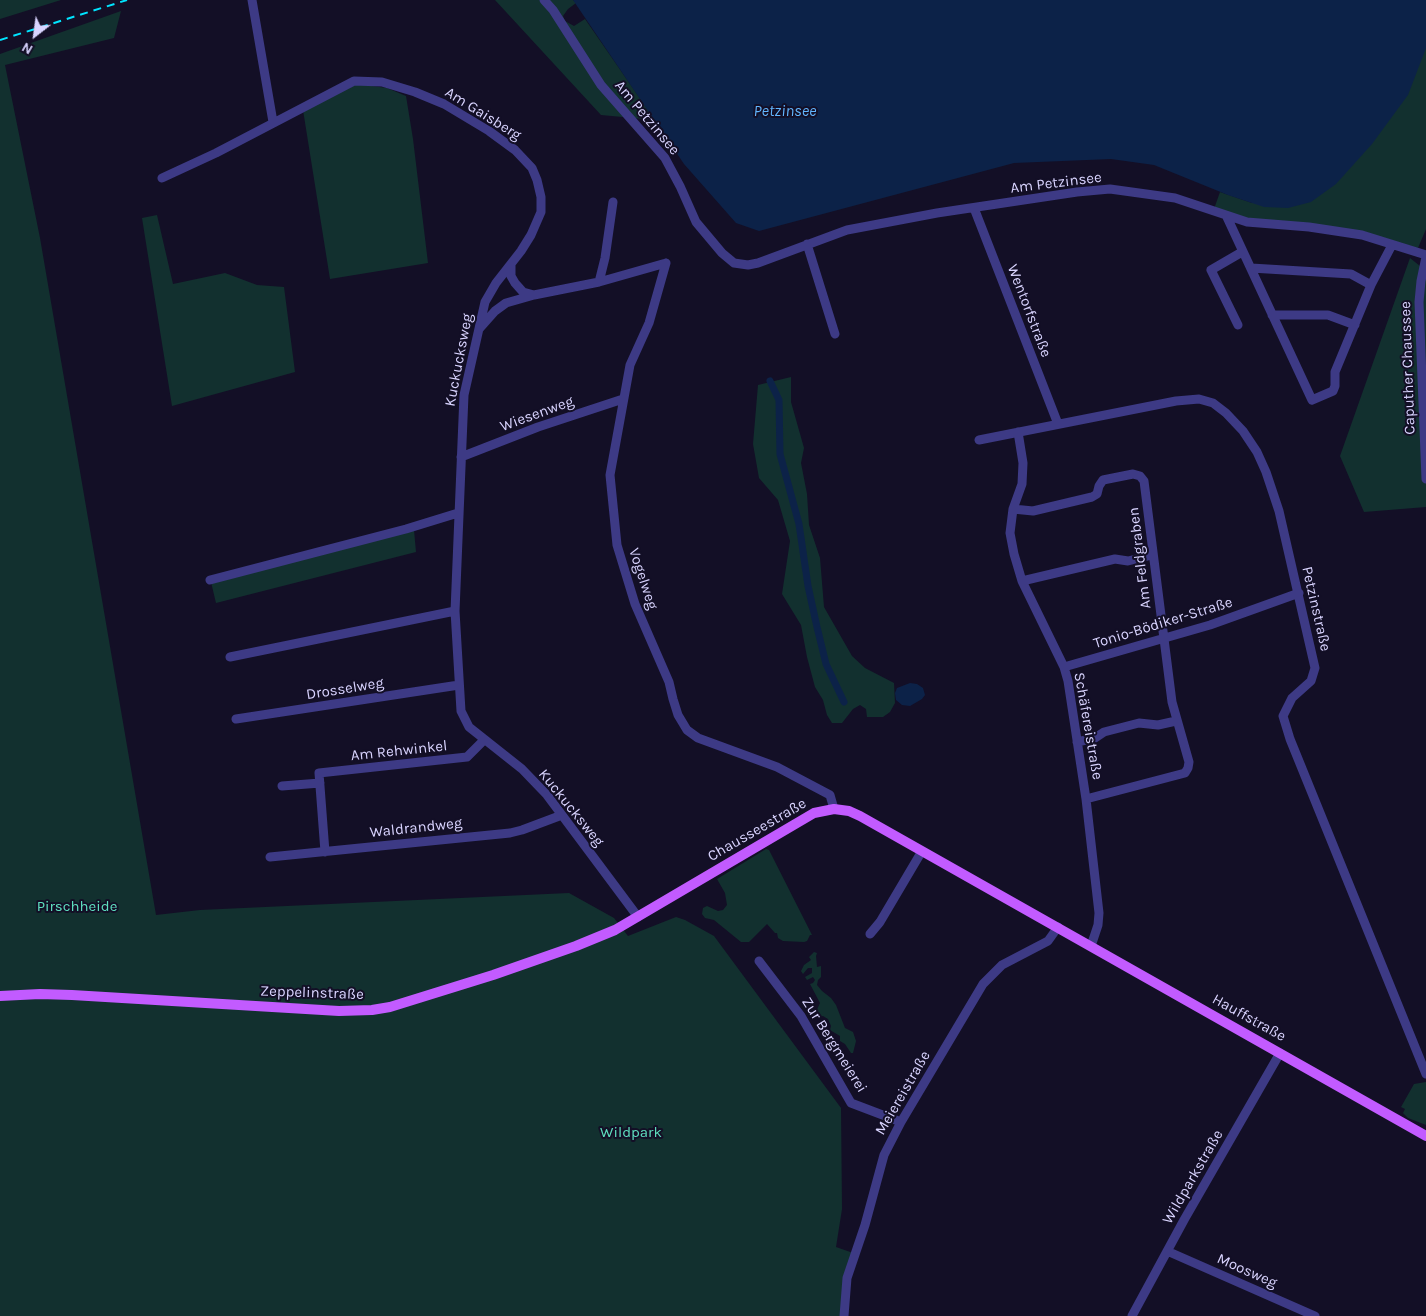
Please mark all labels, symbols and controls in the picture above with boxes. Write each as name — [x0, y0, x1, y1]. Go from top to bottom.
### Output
north arrow — [10, 10, 60, 60]
text: N — [19, 39, 36, 58]
street label: Am Petzinsee — [611, 77, 683, 159]
street label: Am Gaisberg — [441, 83, 525, 145]
water label: Petzinsee — [753, 101, 817, 121]
street label: Am Petzinsee — [1009, 168, 1103, 198]
street label: Wentorfstraße — [1003, 262, 1055, 360]
street label: Caputher Chaussee — [1397, 301, 1419, 435]
street label: Kuckucksweg — [441, 312, 477, 408]
street label: Wiesenweg — [498, 392, 576, 436]
street label: Am Feldgraben — [1125, 506, 1155, 610]
street label: Vogelweg — [625, 546, 661, 612]
street label: Petzinstraße — [1298, 565, 1334, 653]
street label: Tonio-Bödiker-Straße — [1091, 593, 1235, 653]
street label: Schäfereistraße — [1070, 671, 1106, 781]
street label: Drosselweg — [305, 674, 385, 704]
street label: Am Rehwinkel — [350, 737, 448, 765]
street label: Kuckucksweg — [534, 766, 608, 850]
street label: Chausseestraße — [704, 794, 810, 866]
street label: Waldrandweg — [369, 814, 463, 842]
park label: Pirschheide — [37, 898, 117, 916]
street label: Zeppelinstraße — [260, 982, 364, 1004]
street label: Hauffstraße — [1209, 990, 1289, 1046]
street label: Zur Bergmeierei — [797, 994, 871, 1096]
street label: Meiereistraße — [872, 1048, 934, 1138]
park label: Wildpark — [600, 1124, 662, 1142]
street label: Wildparkstraße — [1159, 1127, 1227, 1227]
street label: Moosweg — [1214, 1250, 1280, 1292]

